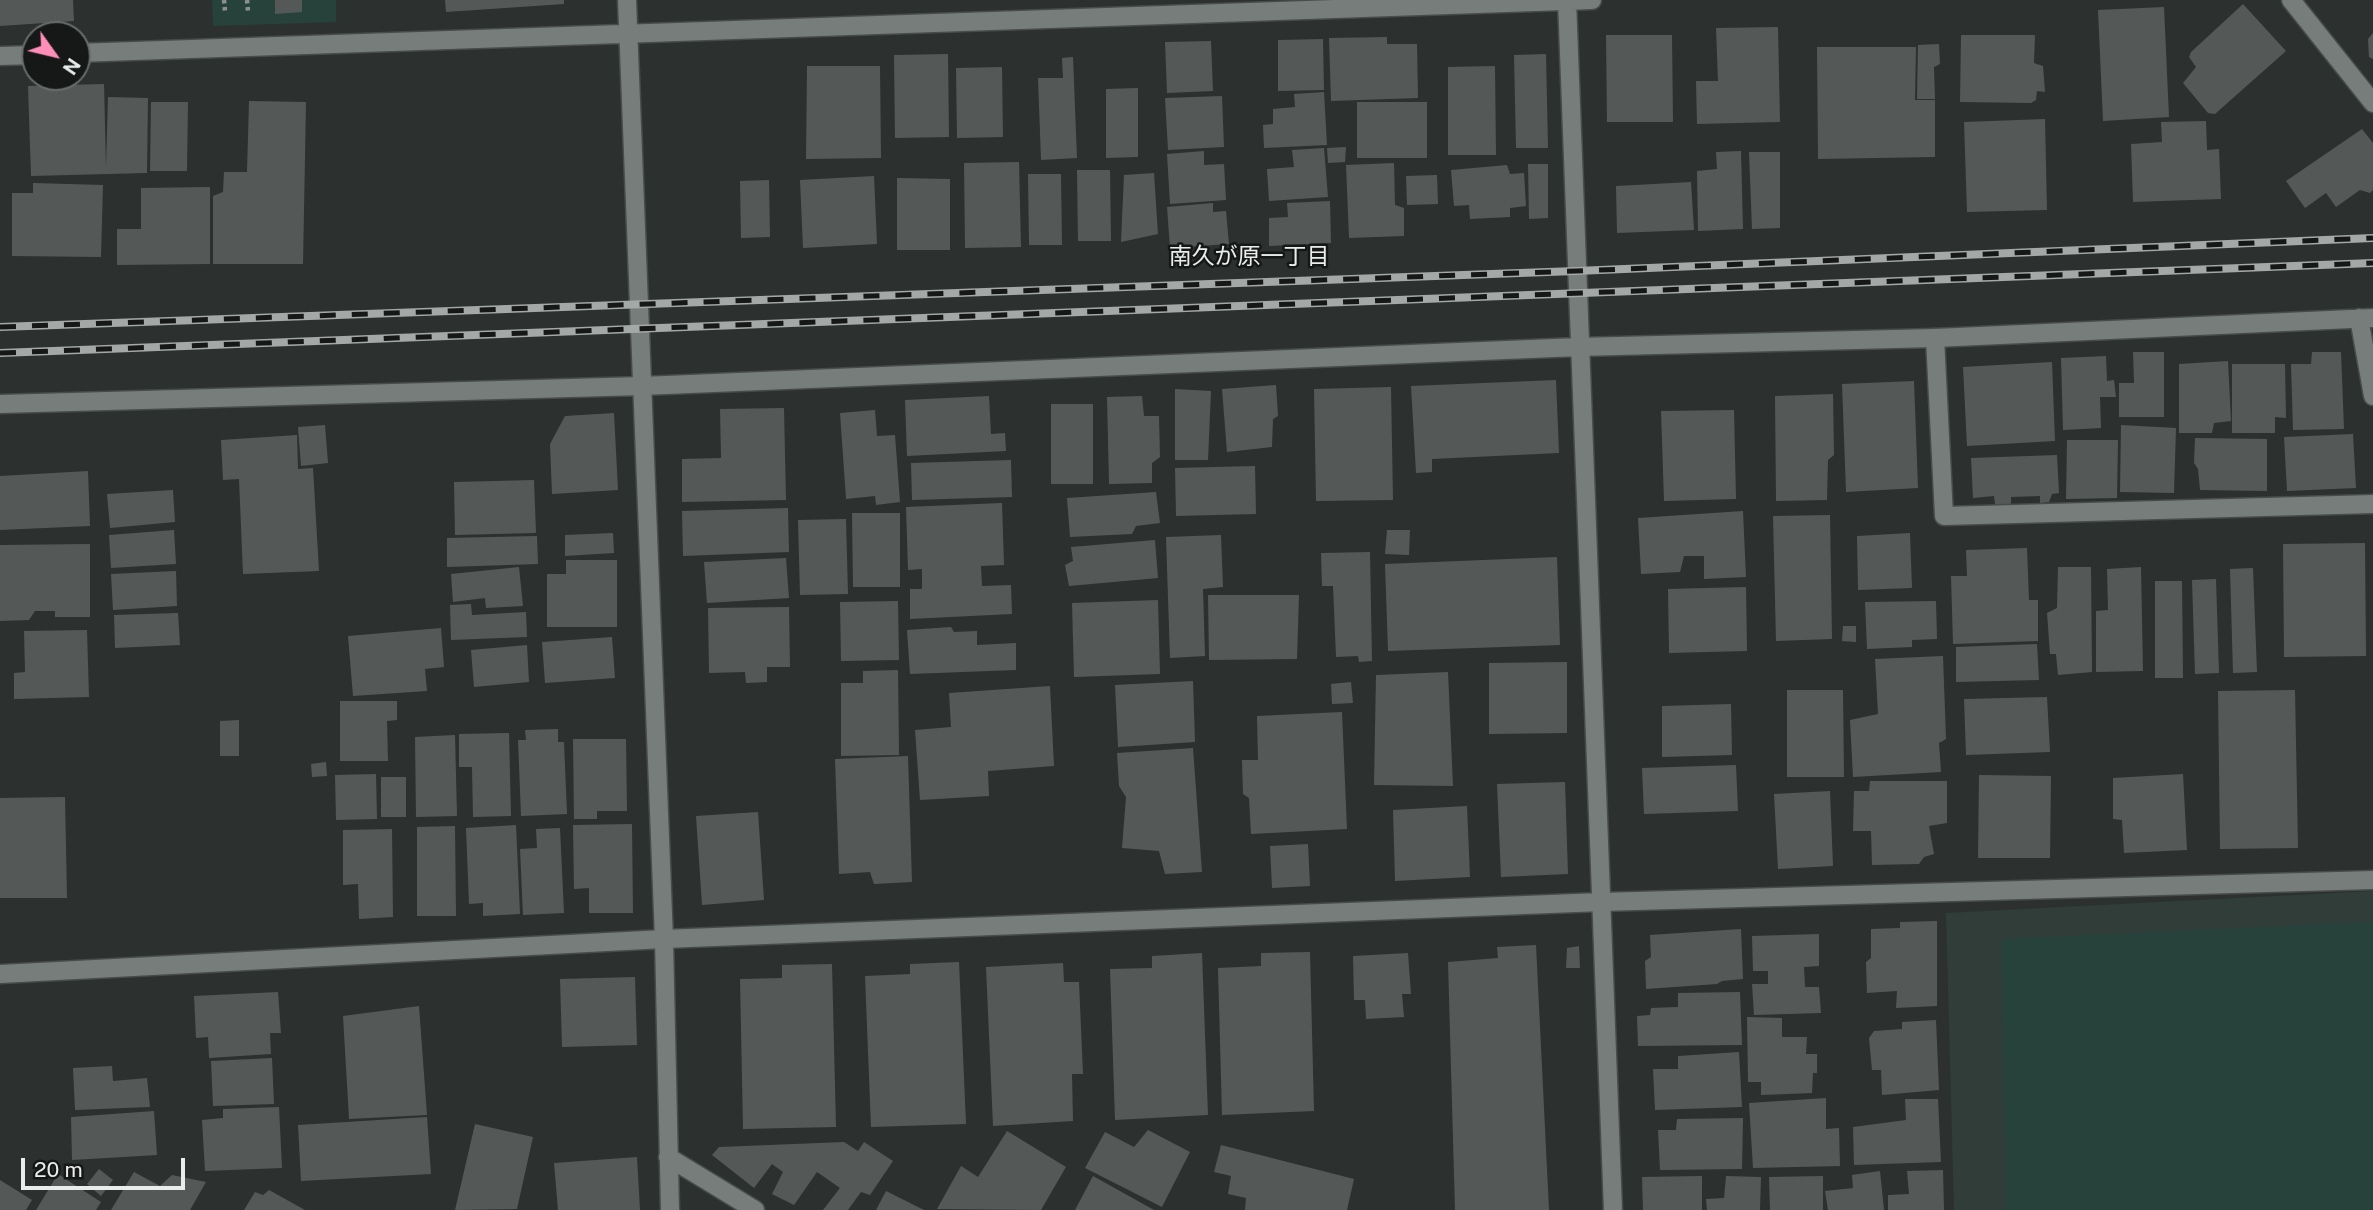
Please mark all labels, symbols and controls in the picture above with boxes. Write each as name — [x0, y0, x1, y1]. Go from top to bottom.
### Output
north arrow — [21, 21, 91, 91]
text: N — [58, 54, 85, 79]
district label: 南久が原一丁目 — [1169, 243, 1329, 271]
scale bar — [24, 1144, 189, 1188]
text: 20 m — [34, 1157, 83, 1182]

